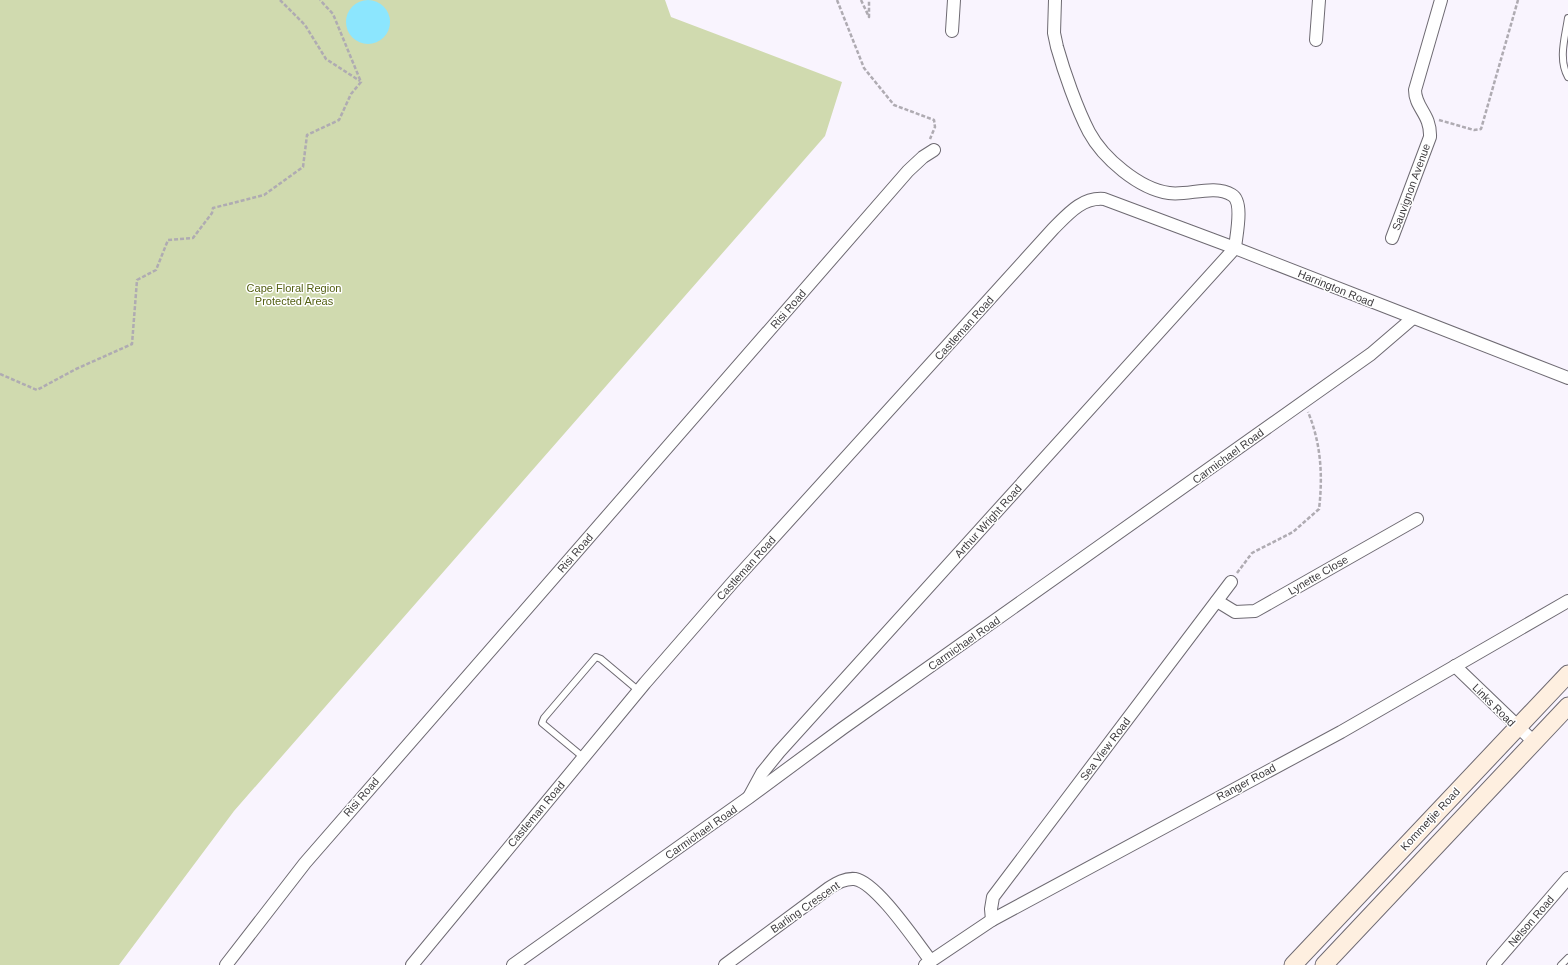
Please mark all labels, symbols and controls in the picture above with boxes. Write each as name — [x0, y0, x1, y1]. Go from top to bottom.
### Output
street label: Sauvignon Avenue — [1390, 142, 1432, 232]
street label: Harrington Road — [1296, 267, 1376, 309]
park label: Cape Floral Region Protected Areas — [247, 282, 341, 307]
street label: Risi Road — [768, 287, 808, 331]
street label: Castleman Road — [932, 294, 996, 362]
street label: Carmichael Road — [1190, 426, 1266, 486]
street label: Arthur Wright Road — [952, 482, 1024, 560]
street label: Risi Road — [555, 531, 595, 575]
street label: Castleman Road — [714, 534, 778, 602]
street label: Lynette Close — [1286, 553, 1350, 597]
street label: Carmichael Road — [926, 614, 1002, 672]
street label: Links Road — [1470, 681, 1518, 729]
street label: Sea View Road — [1077, 715, 1133, 783]
street label: Ranger Road — [1214, 761, 1278, 803]
street label: Risi Road — [341, 775, 381, 819]
street label: Castleman Road — [505, 779, 567, 849]
street label: Kommetjie Road — [1398, 785, 1462, 853]
street label: Carmichael Road — [663, 803, 739, 861]
street label: Barling Crescent — [768, 879, 842, 935]
street label: Nelson Road — [1506, 893, 1556, 949]

